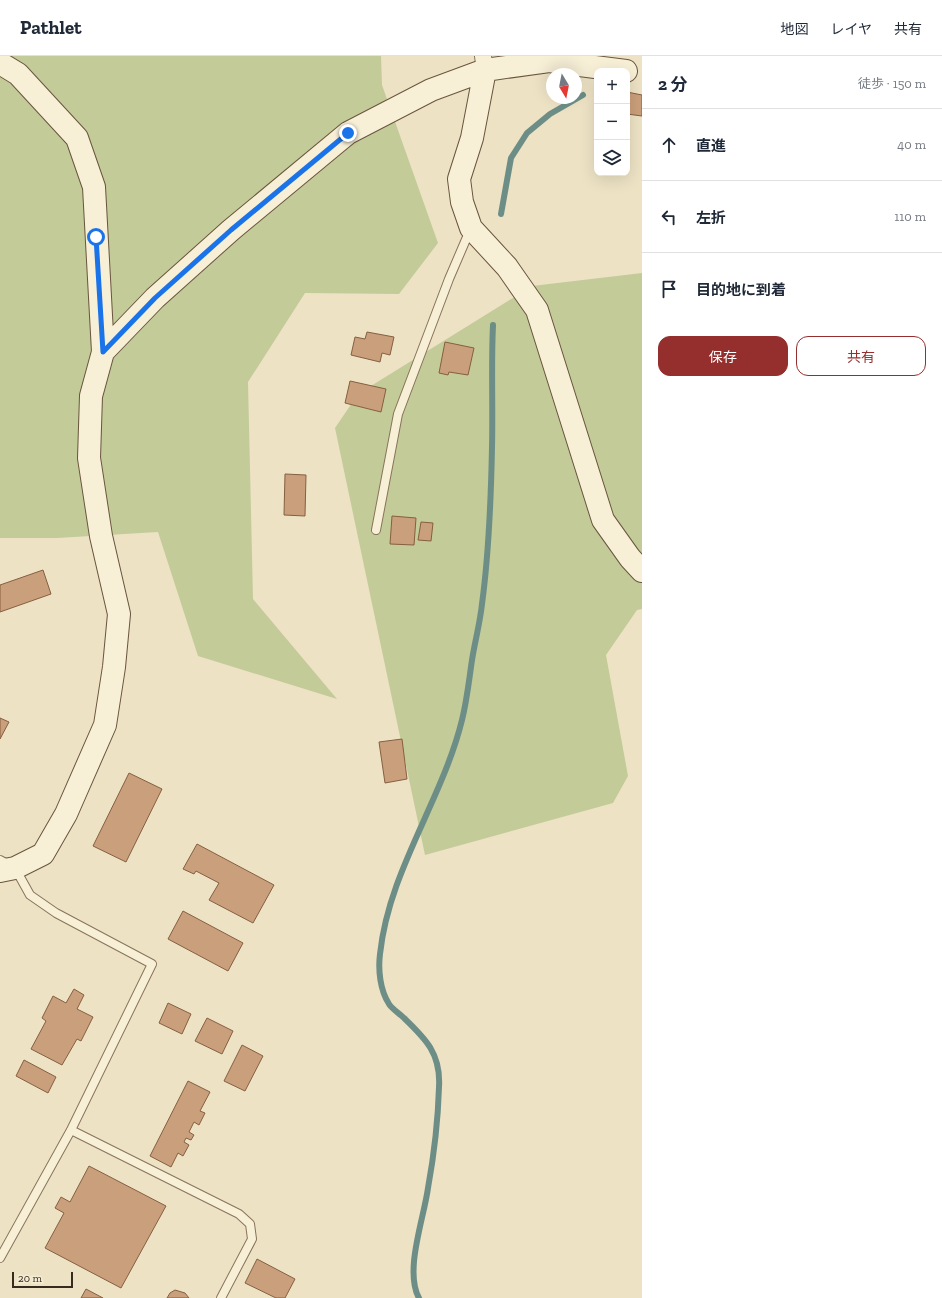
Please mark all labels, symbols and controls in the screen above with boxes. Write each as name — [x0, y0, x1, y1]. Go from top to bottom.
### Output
text: Pathlet — [20, 16, 82, 39]
text: 地図 — [780, 21, 808, 38]
text: レイヤ — [830, 21, 872, 38]
text: 共有 — [894, 21, 922, 38]
north arrow — [546, 68, 582, 104]
map controls — [594, 68, 630, 176]
button: + — [594, 68, 630, 104]
text: 2 分 — [658, 74, 687, 94]
text: 徒歩 · 150 m — [858, 76, 926, 91]
button: − — [594, 104, 630, 140]
route end — [339, 124, 357, 142]
icon: ahead — [658, 134, 680, 156]
text: 直進 — [696, 137, 726, 155]
text: 40 m — [897, 137, 926, 152]
button: layers — [594, 140, 630, 176]
icon: left — [658, 206, 680, 228]
text: 左折 — [696, 209, 726, 227]
text: 110 m — [894, 209, 926, 224]
route start — [87, 228, 105, 246]
icon: arrive — [658, 278, 680, 300]
text: 目的地に到着 — [696, 281, 786, 299]
button: 保存 — [658, 336, 788, 376]
button: 共有 — [796, 336, 926, 376]
scale bar — [12, 1270, 73, 1289]
text: 20 m — [18, 1272, 42, 1285]

